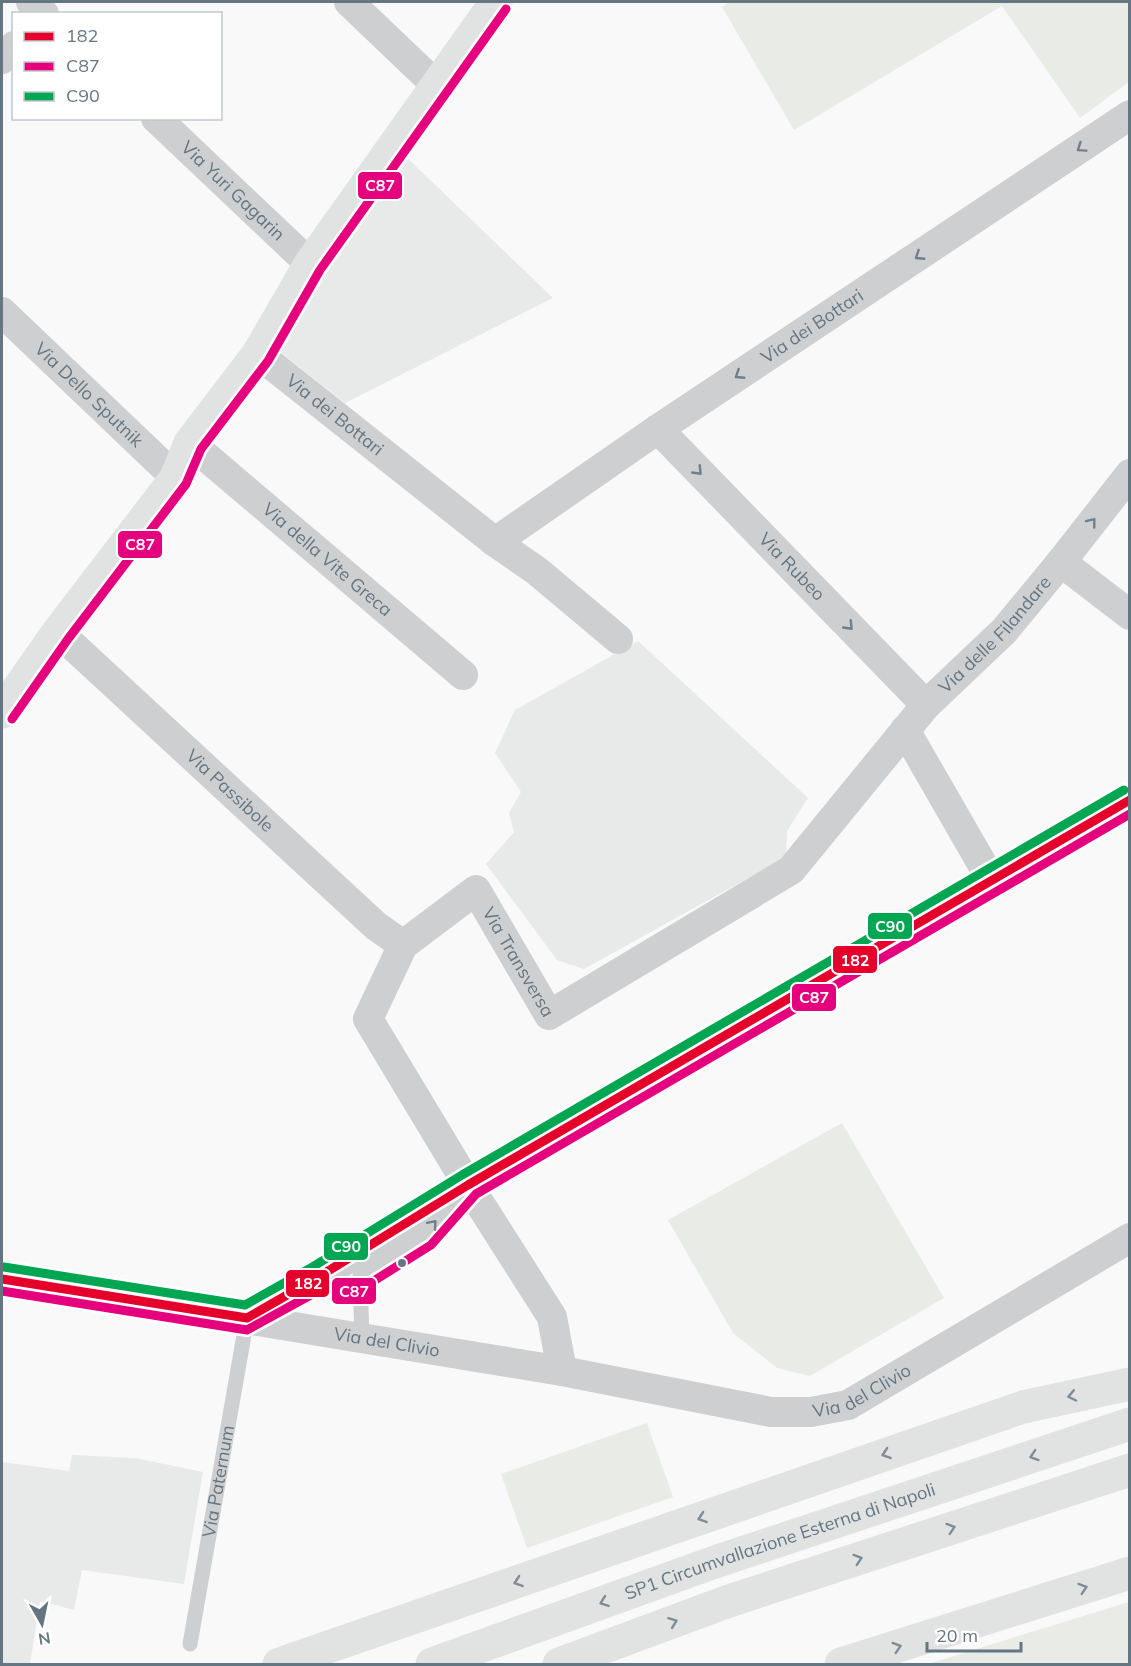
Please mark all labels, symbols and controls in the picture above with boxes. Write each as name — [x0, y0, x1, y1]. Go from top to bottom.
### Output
legend — [12, 12, 222, 120]
text: 182 — [66, 24, 98, 47]
text: C87 — [66, 54, 100, 77]
text: C90 — [66, 84, 100, 107]
street label: Via Yuri Gagarin — [176, 136, 290, 245]
one-way arrow — [1077, 141, 1088, 152]
line badge: C87 — [357, 171, 403, 200]
text: C87 — [365, 175, 395, 195]
one-way arrow — [915, 249, 926, 260]
street label: Via dei Bottari — [756, 284, 868, 368]
street label: Via Dello Sputnik — [30, 337, 149, 452]
one-way arrow — [734, 368, 745, 379]
street label: Via dei Bottari — [282, 369, 389, 460]
one-way arrow — [691, 463, 702, 474]
street label: Via della Vite Greca — [258, 497, 397, 621]
one-way arrow — [1085, 518, 1096, 529]
street label: Via Rubeo — [754, 527, 830, 605]
line badge: C87 — [117, 530, 163, 559]
text: C87 — [125, 534, 155, 554]
street label: Via delle Filandare — [933, 571, 1056, 698]
one-way arrow — [842, 619, 853, 629]
street label: Via Passibole — [181, 744, 279, 837]
street label: Via Transversa — [477, 903, 560, 1021]
line badge: C90 — [867, 912, 913, 940]
text: C90 — [875, 916, 905, 936]
line badge: 182 — [832, 945, 878, 974]
text: 182 — [841, 950, 869, 970]
line badge: C87 — [791, 983, 837, 1012]
text: C87 — [799, 987, 829, 1007]
one-way arrow — [426, 1220, 437, 1231]
line badge: C90 — [323, 1232, 369, 1261]
text: C90 — [331, 1236, 361, 1256]
unlabelled marker — [396, 1257, 408, 1269]
line badge: 182 — [285, 1269, 330, 1298]
text: 182 — [294, 1273, 322, 1293]
line badge: C87 — [331, 1277, 377, 1305]
text: C87 — [339, 1281, 369, 1301]
street label: Via del Clivio — [332, 1322, 442, 1362]
street label: Via del Clivio — [811, 1358, 915, 1422]
one-way arrow — [1068, 1389, 1078, 1402]
street label: Via Paternum — [197, 1423, 239, 1539]
one-way arrow — [881, 1447, 892, 1460]
one-way arrow — [1029, 1449, 1040, 1462]
street label: SP1 Circumvallazione Esterna di Napoli — [621, 1478, 938, 1605]
one-way arrow — [697, 1511, 708, 1523]
one-way arrow — [946, 1523, 956, 1535]
one-way arrow — [852, 1554, 862, 1566]
one-way arrow — [513, 1574, 524, 1587]
one-way arrow — [1077, 1583, 1087, 1595]
north arrow — [12, 1594, 72, 1654]
one-way arrow — [599, 1595, 609, 1608]
scale bar — [927, 1615, 1022, 1653]
one-way arrow — [667, 1617, 678, 1629]
text: 20 m — [936, 1624, 978, 1647]
text: N — [37, 1628, 52, 1650]
one-way arrow — [891, 1642, 902, 1654]

